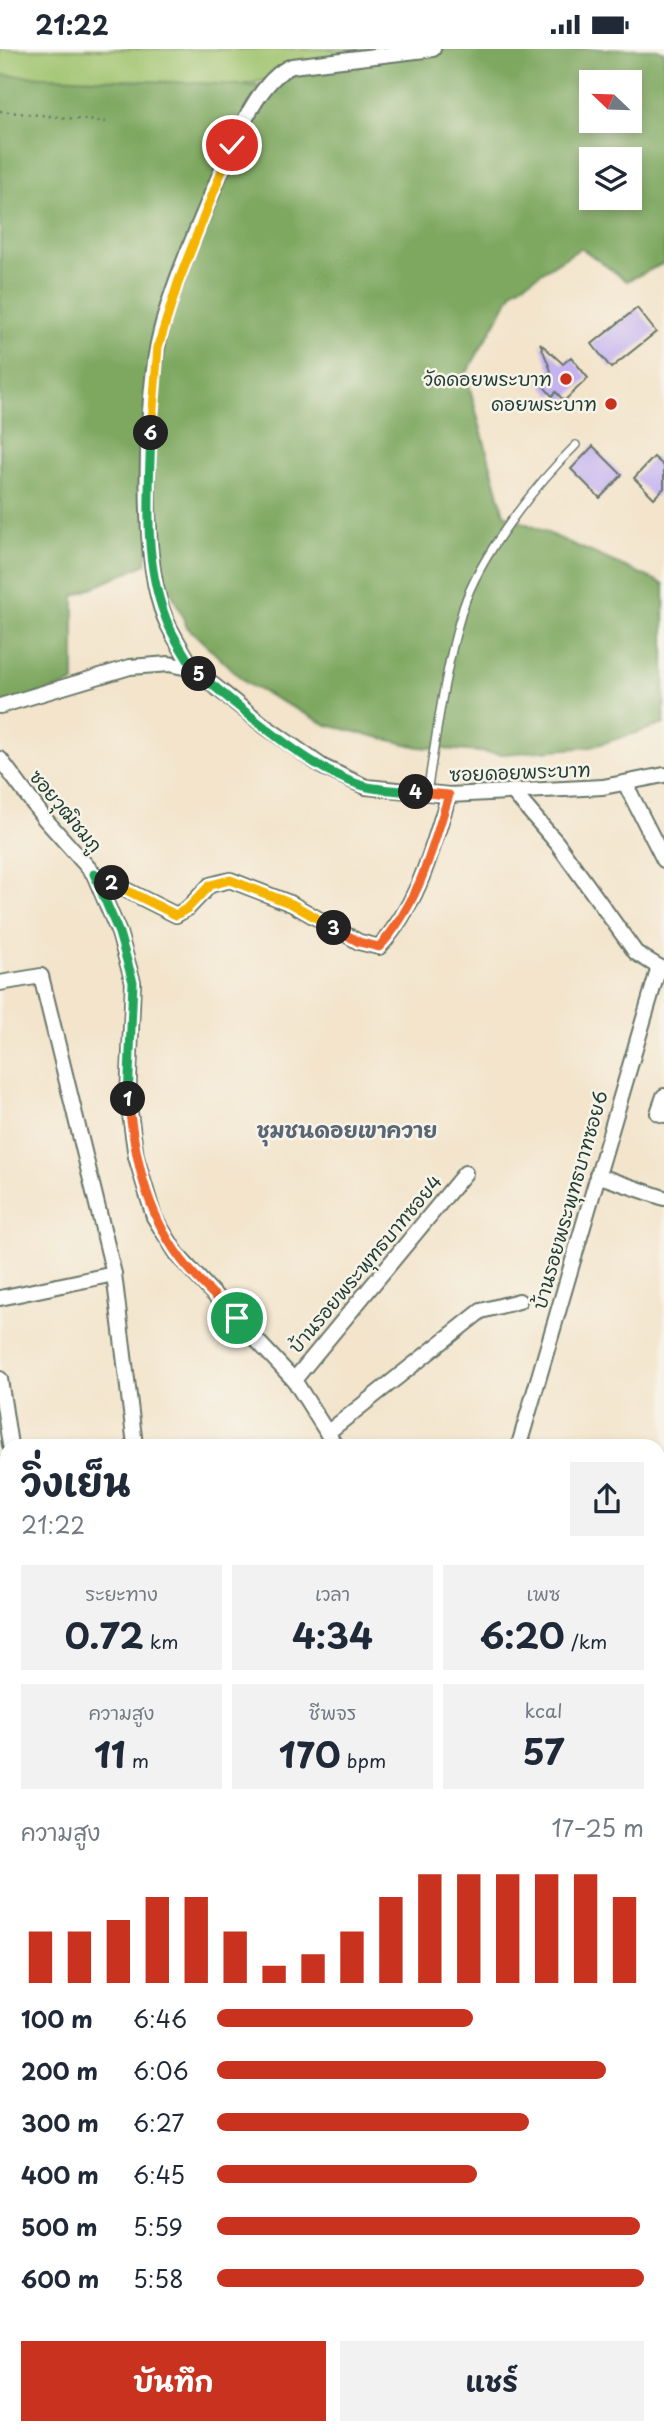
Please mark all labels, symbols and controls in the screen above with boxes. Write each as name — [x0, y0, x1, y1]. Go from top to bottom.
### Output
text: 21:22 — [35, 5, 109, 44]
north arrow — [579, 70, 642, 133]
map controls — [579, 70, 642, 210]
pin — [202, 115, 262, 175]
icon: check — [213, 126, 251, 164]
button: layers — [579, 147, 642, 210]
place label: วัดดอยพระบาท — [424, 364, 552, 392]
marker: วัดดอยพระบาท — [558, 371, 574, 387]
place label: ดอยพระบาท — [491, 389, 597, 417]
marker: ดอยพระบาท — [603, 396, 619, 412]
pin: 6 — [134, 415, 168, 451]
text: 6 — [144, 418, 157, 446]
pin: 5 — [182, 657, 216, 691]
text: 5 — [192, 659, 205, 687]
street label: ซอยดอยพระบาท — [449, 755, 591, 787]
street label: ซอยวุฒิชมภู — [22, 763, 110, 859]
pin: 4 — [398, 775, 434, 809]
text: 4 — [409, 777, 422, 805]
pin: 2 — [94, 865, 130, 901]
text: 2 — [105, 868, 118, 896]
pin: 3 — [316, 911, 352, 945]
text: 3 — [327, 913, 340, 941]
pin: 1 — [110, 1081, 146, 1117]
text: 1 — [123, 1084, 132, 1112]
street label: บ้านรอยพระพุทธบาทซอย6 — [524, 1087, 616, 1313]
district label: ชุมชนดอยเขาควาย — [256, 1113, 438, 1147]
street label: บ้านรอยพระพุทธบาทซอย4 — [281, 1168, 449, 1360]
pin — [207, 1288, 267, 1348]
icon: arrive — [218, 1299, 256, 1337]
text: วิ่งเย็น — [21, 1452, 130, 1509]
button: share — [570, 1462, 644, 1536]
text: 21:22 — [21, 1507, 85, 1542]
text: ระยะทาง — [85, 1579, 158, 1607]
text: เวลา — [315, 1579, 350, 1607]
text: เพซ — [527, 1579, 560, 1607]
text: 0.72 — [65, 1608, 144, 1661]
text: 4:34 — [292, 1608, 373, 1661]
text: 6:20 — [480, 1608, 565, 1661]
text: km — [144, 1627, 178, 1655]
text: /km — [565, 1627, 607, 1655]
text: kcal — [525, 1696, 562, 1724]
text: ความสูง — [89, 1698, 154, 1726]
text: ชีพจร — [309, 1698, 356, 1726]
text: 57 — [523, 1724, 564, 1777]
text: 11 — [94, 1727, 126, 1780]
text: 170 — [279, 1727, 341, 1780]
text: m — [126, 1746, 149, 1774]
text: bpm — [341, 1746, 386, 1774]
text: 17–25 m — [551, 1810, 644, 1845]
text: ความสูง — [21, 1814, 100, 1849]
text: 100 m — [21, 2001, 93, 2036]
text: 6:46 — [133, 2001, 187, 2036]
text: 200 m — [21, 2053, 98, 2088]
text: 6:06 — [133, 2053, 189, 2088]
text: 300 m — [21, 2105, 99, 2140]
text: 6:27 — [133, 2105, 184, 2140]
text: 400 m — [21, 2157, 99, 2192]
text: 6:45 — [133, 2157, 185, 2192]
text: 500 m — [21, 2209, 98, 2244]
text: 5:59 — [133, 2209, 183, 2244]
text: 600 m — [21, 2261, 99, 2296]
text: 5:58 — [133, 2261, 184, 2296]
button: บันทึก — [21, 2341, 326, 2421]
button: แชร์ — [340, 2341, 644, 2421]

